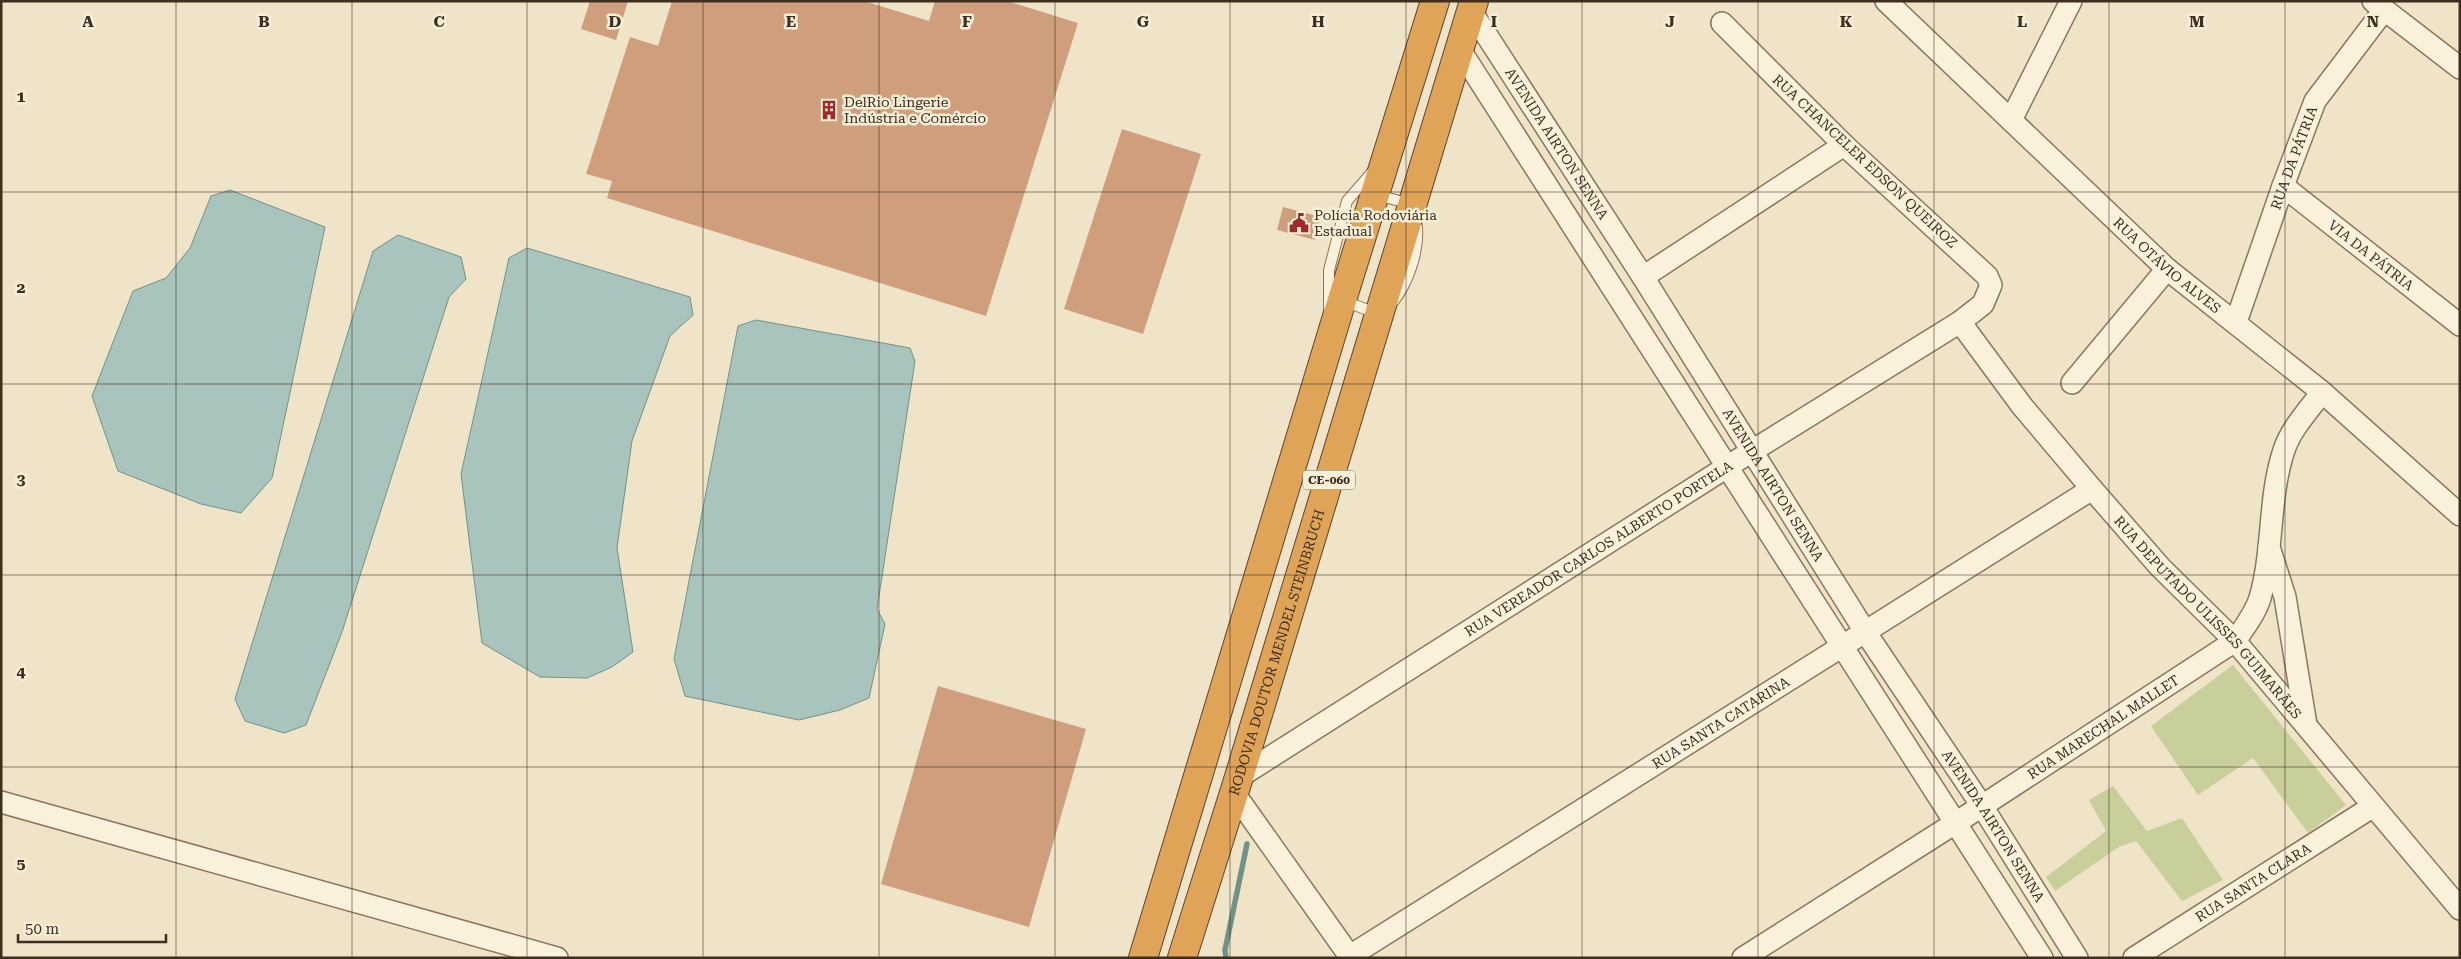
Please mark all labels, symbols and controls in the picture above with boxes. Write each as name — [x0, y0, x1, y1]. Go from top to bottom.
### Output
text: A — [82, 12, 94, 31]
text: B — [258, 12, 270, 31]
text: C — [433, 12, 445, 31]
text: D — [609, 12, 622, 31]
text: E — [786, 12, 796, 31]
text: F — [962, 12, 972, 31]
text: G — [1137, 12, 1150, 31]
text: H — [1311, 12, 1325, 31]
text: I — [1491, 12, 1497, 31]
text: J — [1665, 12, 1675, 31]
text: K — [1840, 12, 1853, 31]
text: L — [2017, 12, 2027, 31]
text: M — [2189, 12, 2205, 31]
text: N — [2367, 12, 2379, 31]
street label: AVENIDA AIRTON SENNA — [1502, 65, 1612, 223]
street label: RUA CHANCELER EDSON QUEIROZ — [1769, 71, 1961, 251]
text: 1 — [17, 87, 26, 106]
place label: DelRio Lingerie Indústria e Comércio — [844, 94, 986, 126]
building icon: DelRio Lingerie Indústria e Comércio — [818, 99, 840, 121]
street label: RUA DA PÁTRIA — [2267, 104, 2320, 212]
place label: Polícia Rodoviária Estadual — [1314, 207, 1437, 239]
public building icon: Polícia Rodoviária Estadual — [1288, 212, 1310, 234]
street label: RUA OTÁVIO ALVES — [2110, 214, 2224, 317]
street label: VIA DA PÁTRIA — [2325, 217, 2417, 294]
text: 2 — [17, 278, 26, 297]
street label: AVENIDA AIRTON SENNA — [1719, 405, 1827, 564]
street label: RUA VEREADOR CARLOS ALBERTO PORTELA — [1462, 457, 1736, 640]
text: 3 — [17, 470, 26, 489]
road number: CE-060 — [1303, 470, 1355, 490]
street label: RODOVIA DOUTOR MENDEL STEINBRUCH — [1226, 507, 1328, 797]
street label: RUA DEPUTADO ULISSES GUIMARÃES — [2111, 513, 2305, 722]
text: 4 — [17, 662, 26, 681]
street label: RUA MARECHAL MALLET — [2024, 672, 2182, 782]
street label: RUA SANTA CATARINA — [1649, 673, 1793, 772]
street label: AVENIDA AIRTON SENNA — [1939, 747, 2048, 905]
street label: RUA SANTA CLARA — [2192, 840, 2314, 925]
text: 5 — [17, 854, 26, 873]
scale bar — [18, 912, 165, 944]
text: 50 m — [25, 920, 60, 938]

